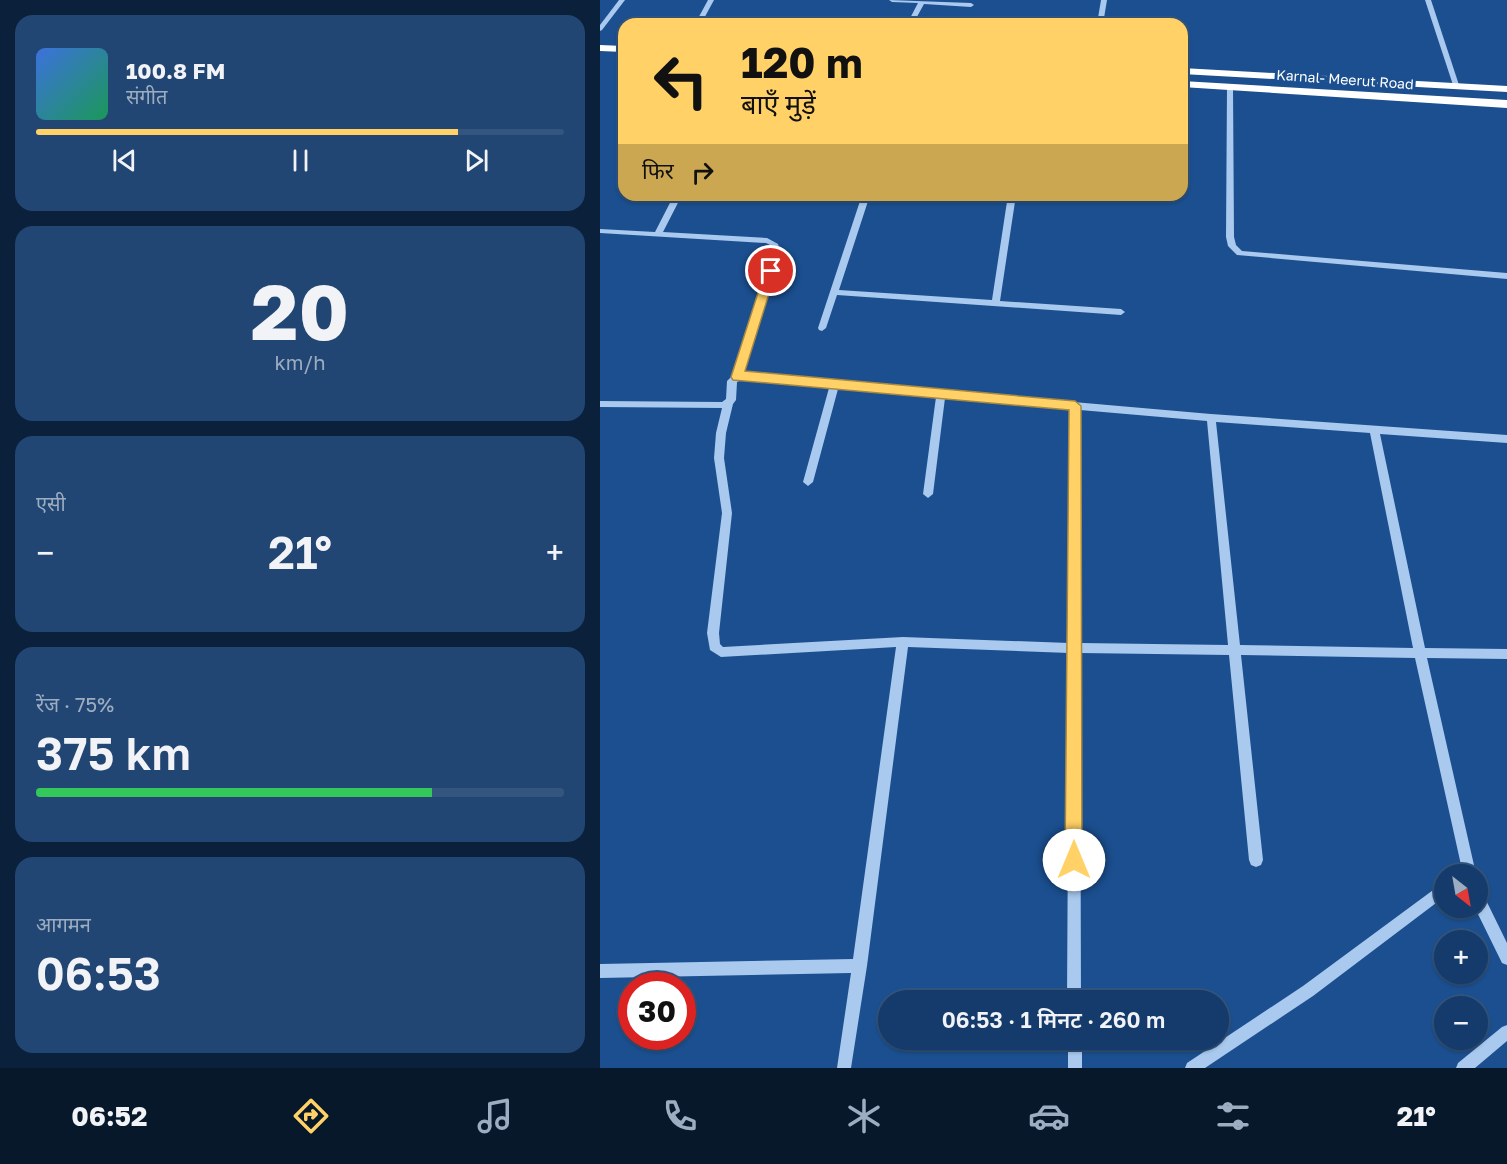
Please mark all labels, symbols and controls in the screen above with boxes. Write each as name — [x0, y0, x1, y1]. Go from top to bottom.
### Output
text: 120 m — [741, 37, 863, 87]
icon: left — [642, 42, 720, 120]
text: 100.8 FM — [126, 57, 225, 84]
street label: Karnal- Meerut Road — [1276, 66, 1414, 92]
text: संगीत — [126, 84, 167, 108]
text: बाएँ मुड़ें — [741, 88, 816, 120]
icon: previous — [108, 144, 141, 177]
icon: pause — [284, 144, 317, 177]
icon: next — [460, 144, 493, 177]
icon: right — [686, 156, 719, 189]
text: फिर — [642, 157, 674, 184]
pin — [745, 245, 796, 296]
icon: arrive — [754, 254, 787, 287]
text: 20 — [251, 264, 349, 357]
text: km/h — [275, 350, 325, 374]
text: एसी — [36, 491, 66, 515]
text: 21° — [268, 525, 332, 579]
text: − — [36, 533, 54, 572]
text: + — [546, 533, 564, 572]
text: रेंज · 75% — [36, 692, 114, 716]
text: 375 km — [36, 726, 191, 780]
position arrow — [1042, 828, 1106, 892]
north arrow — [1434, 864, 1488, 918]
map controls — [1434, 864, 1488, 1050]
text: आगमन — [36, 912, 91, 936]
button: + — [1434, 930, 1488, 984]
text: 06:53 — [36, 946, 161, 1000]
speed limit sign: 30 — [618, 972, 696, 1050]
button: − — [1434, 996, 1488, 1050]
text: 06:53 · 1 मिनट · 260 m — [942, 1006, 1165, 1033]
icon: directions — [290, 1095, 332, 1137]
icon: music — [474, 1095, 516, 1137]
icon: phone — [659, 1095, 701, 1137]
icon: climate — [843, 1095, 885, 1137]
icon: car — [1028, 1095, 1070, 1137]
icon: filters — [1212, 1095, 1254, 1137]
text: 06:52 — [71, 1100, 148, 1132]
text: 21° — [1397, 1100, 1436, 1132]

